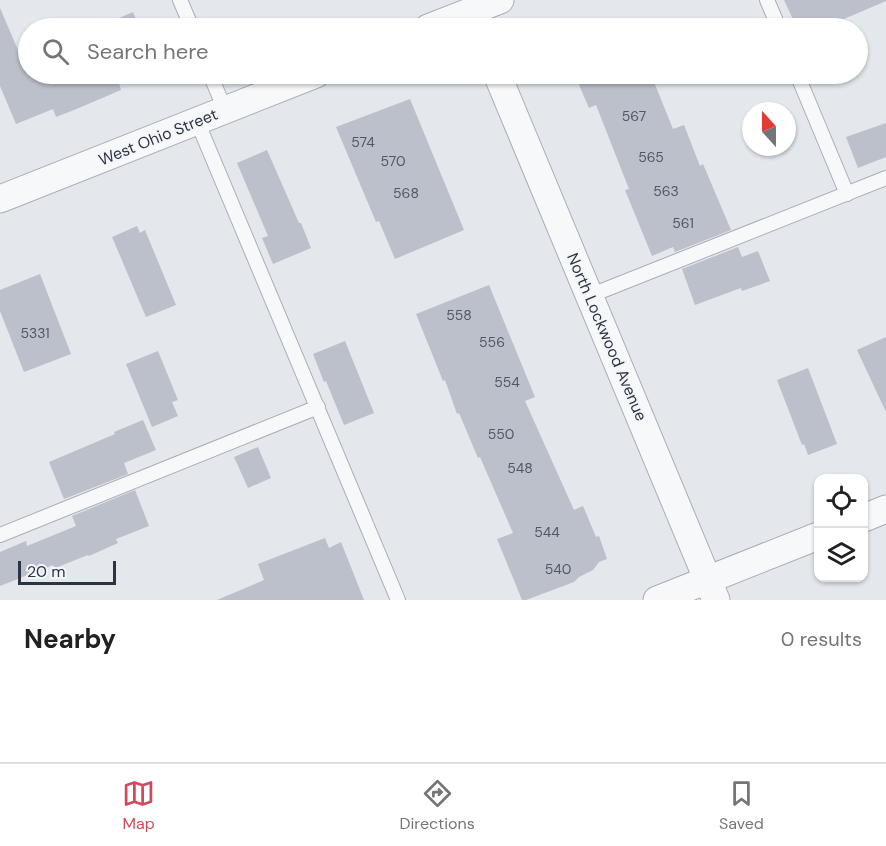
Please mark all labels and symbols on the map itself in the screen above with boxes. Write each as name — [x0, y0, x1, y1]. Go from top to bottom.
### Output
north arrow — [742, 102, 796, 156]
street label: West Ohio Street — [95, 104, 221, 170]
house number: 567 — [622, 107, 646, 125]
house number: 574 — [351, 133, 375, 151]
house number: 565 — [638, 148, 664, 166]
house number: 570 — [380, 152, 406, 170]
house number: 563 — [653, 182, 679, 200]
house number: 568 — [393, 184, 419, 202]
house number: 561 — [672, 214, 694, 232]
street label: North Lockwood Avenue — [562, 250, 652, 424]
house number: 558 — [446, 306, 472, 324]
house number: 5331 — [20, 324, 50, 342]
house number: 556 — [479, 333, 505, 351]
house number: 554 — [494, 373, 520, 391]
house number: 550 — [488, 425, 514, 443]
house number: 548 — [507, 459, 533, 477]
house number: 544 — [534, 523, 560, 541]
scale bar — [18, 558, 116, 586]
house number: 540 — [545, 560, 571, 578]

